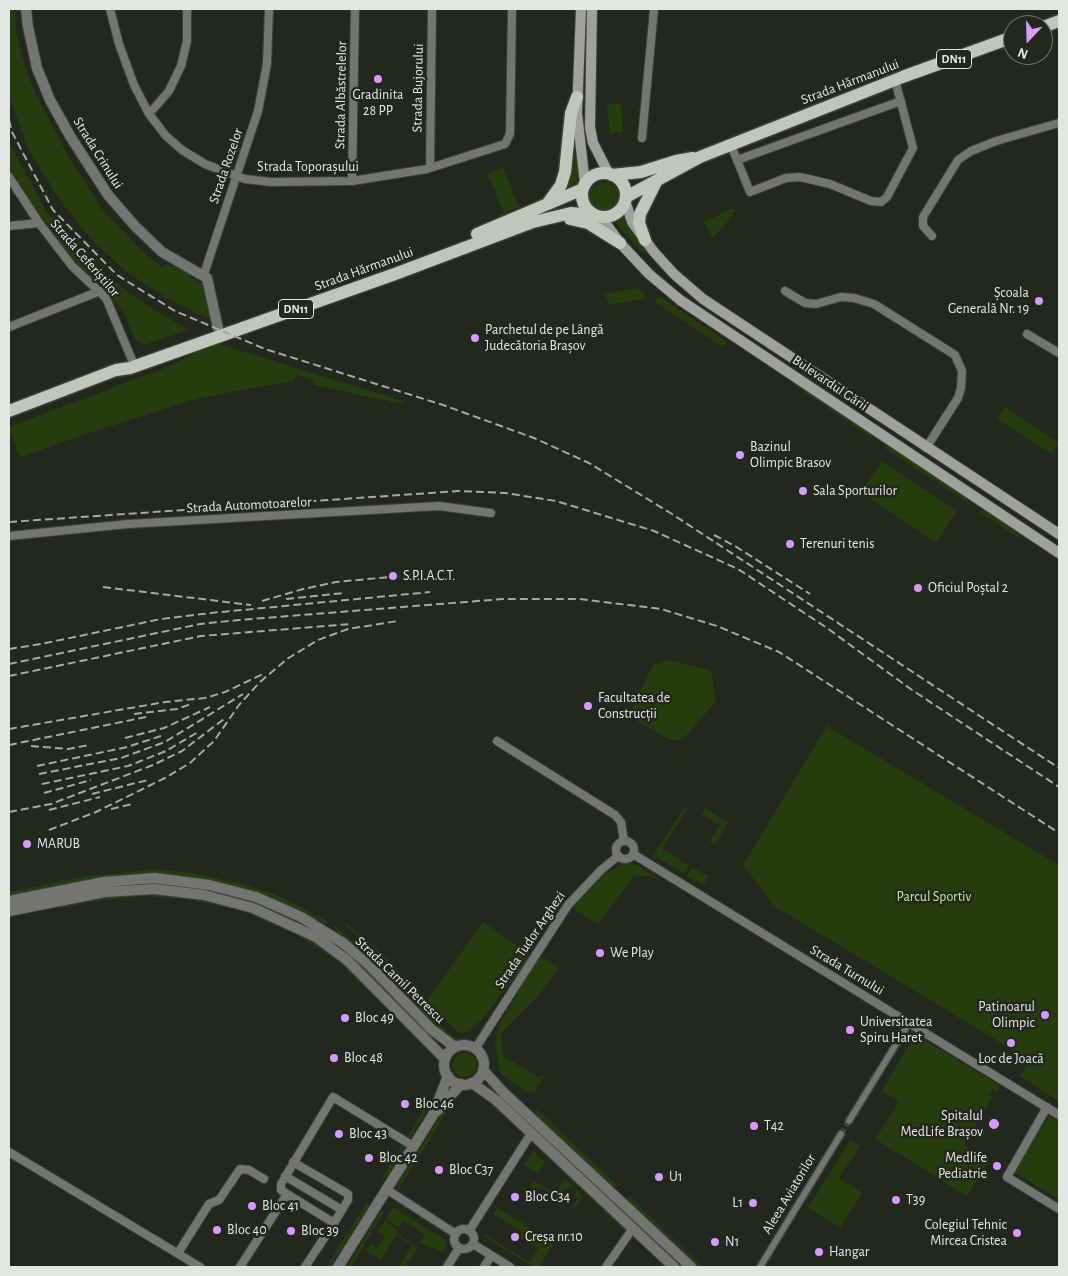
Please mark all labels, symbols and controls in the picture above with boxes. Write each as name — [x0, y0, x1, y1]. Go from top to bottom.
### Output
north arrow — [1003, 15, 1053, 65]
street label: Strada Albăstrelelor — [332, 41, 350, 149]
street label: Strada Bujorului — [409, 44, 427, 132]
text: N — [1016, 45, 1030, 61]
road number: DN11 — [936, 50, 972, 68]
street label: Strada Hărmanului — [798, 56, 902, 108]
marker: Gradinita 28 PP — [372, 73, 384, 85]
place label: Gradinita 28 PP — [352, 87, 404, 120]
street label: Strada Crinului — [69, 114, 127, 192]
street label: Strada Rozelor — [205, 126, 247, 206]
street label: Strada Toporașului — [257, 159, 359, 175]
street label: Strada Ceferiștilor — [47, 216, 123, 300]
street label: Strada Hărmanului — [312, 243, 416, 295]
place label: Școala Generală Nr. 19 — [948, 285, 1029, 318]
marker: Școala Generală Nr. 19 — [1033, 295, 1045, 307]
road number: DN11 — [278, 300, 314, 318]
place label: Parchetul de pe Lângă Judecătoria Brașov — [485, 322, 604, 354]
marker: Parchetul de pe Lângă Judecătoria Brașov — [469, 332, 481, 344]
street label: Bulevardul Gării — [789, 352, 871, 414]
place label: Bazinul Olimpic Brasov — [750, 439, 831, 472]
marker: Bazinul Olimpic Brasov — [734, 449, 746, 461]
place label: Sala Sporturilor — [813, 483, 897, 499]
marker: Sala Sporturilor — [797, 485, 809, 497]
street label: Strada Automotoarelor — [186, 493, 312, 517]
place label: Terenuri tenis — [800, 536, 874, 552]
marker: Terenuri tenis — [784, 538, 796, 550]
place label: S.P.I.A.C.T. — [403, 568, 455, 584]
marker: S.P.I.A.C.T. — [387, 570, 399, 582]
place label: Oficiul Poștal 2 — [928, 580, 1008, 596]
marker: Oficiul Poștal 2 — [912, 582, 924, 594]
place label: Facultatea de Construcții — [598, 690, 670, 722]
marker: Facultatea de Construcții — [582, 700, 594, 712]
place label: MARUB — [37, 836, 80, 852]
marker: MARUB — [21, 838, 33, 850]
street label: Strada Tudor Arghezi — [491, 888, 569, 992]
park label: Parcul Sportiv — [897, 889, 971, 905]
street label: Strada Camil Petrescu — [352, 933, 448, 1027]
street label: Strada Turnului — [807, 941, 887, 999]
place label: We Play — [610, 945, 654, 961]
marker: We Play — [594, 947, 606, 959]
place label: Patinoarul Olimpic — [978, 999, 1035, 1032]
marker: Patinoarul Olimpic — [1039, 1009, 1051, 1021]
place label: Bloc 49 — [355, 1010, 394, 1026]
marker: Bloc 49 — [339, 1012, 351, 1024]
place label: Universitatea Spiru Haret — [860, 1014, 932, 1046]
marker: Universitatea Spiru Haret — [844, 1024, 856, 1036]
marker: Loc de Joacă — [1005, 1037, 1017, 1049]
place label: Bloc 48 — [344, 1050, 383, 1066]
place label: Loc de Joacă — [978, 1051, 1044, 1067]
marker: Bloc 48 — [328, 1052, 340, 1064]
place label: Bloc 46 — [415, 1096, 454, 1112]
marker: Bloc 46 — [399, 1098, 411, 1110]
place label: Spitalul MedLife Brașov — [901, 1108, 983, 1140]
marker: Spitalul MedLife Brașov — [987, 1117, 1001, 1131]
place label: T42 — [764, 1118, 784, 1134]
marker: T42 — [748, 1120, 760, 1132]
place label: Bloc 43 — [349, 1126, 387, 1142]
marker: Bloc 43 — [333, 1128, 345, 1140]
place label: Bloc 42 — [379, 1150, 418, 1166]
place label: Medlife Pediatrie — [938, 1150, 987, 1182]
street label: Aleea Aviatorilor — [759, 1151, 819, 1237]
marker: Bloc 42 — [363, 1152, 375, 1164]
marker: Medlife Pediatrie — [991, 1160, 1003, 1172]
place label: Bloc C37 — [449, 1162, 493, 1178]
marker: Bloc C37 — [433, 1164, 445, 1176]
place label: U1 — [669, 1169, 683, 1185]
marker: U1 — [653, 1171, 665, 1183]
place label: Bloc C34 — [525, 1189, 570, 1205]
marker: Bloc C34 — [509, 1191, 521, 1203]
place label: T39 — [906, 1192, 925, 1208]
marker: T39 — [890, 1194, 902, 1206]
place label: L1 — [732, 1195, 743, 1211]
marker: L1 — [747, 1197, 759, 1209]
place label: Bloc 41 — [262, 1198, 299, 1214]
marker: Bloc 41 — [246, 1200, 258, 1212]
place label: Colegiul Tehnic Mircea Cristea — [925, 1217, 1007, 1250]
place label: Bloc 40 — [227, 1222, 267, 1238]
place label: Bloc 39 — [301, 1223, 339, 1239]
marker: Bloc 40 — [211, 1224, 223, 1236]
marker: Bloc 39 — [285, 1225, 297, 1237]
marker: Colegiul Tehnic Mircea Cristea — [1011, 1227, 1023, 1239]
place label: Creșa nr.10 — [525, 1229, 583, 1245]
marker: Creșa nr.10 — [509, 1231, 521, 1243]
place label: N1 — [725, 1234, 739, 1250]
marker: N1 — [709, 1236, 721, 1248]
place label: Hangar — [829, 1244, 869, 1260]
marker: Hangar — [813, 1246, 825, 1258]

